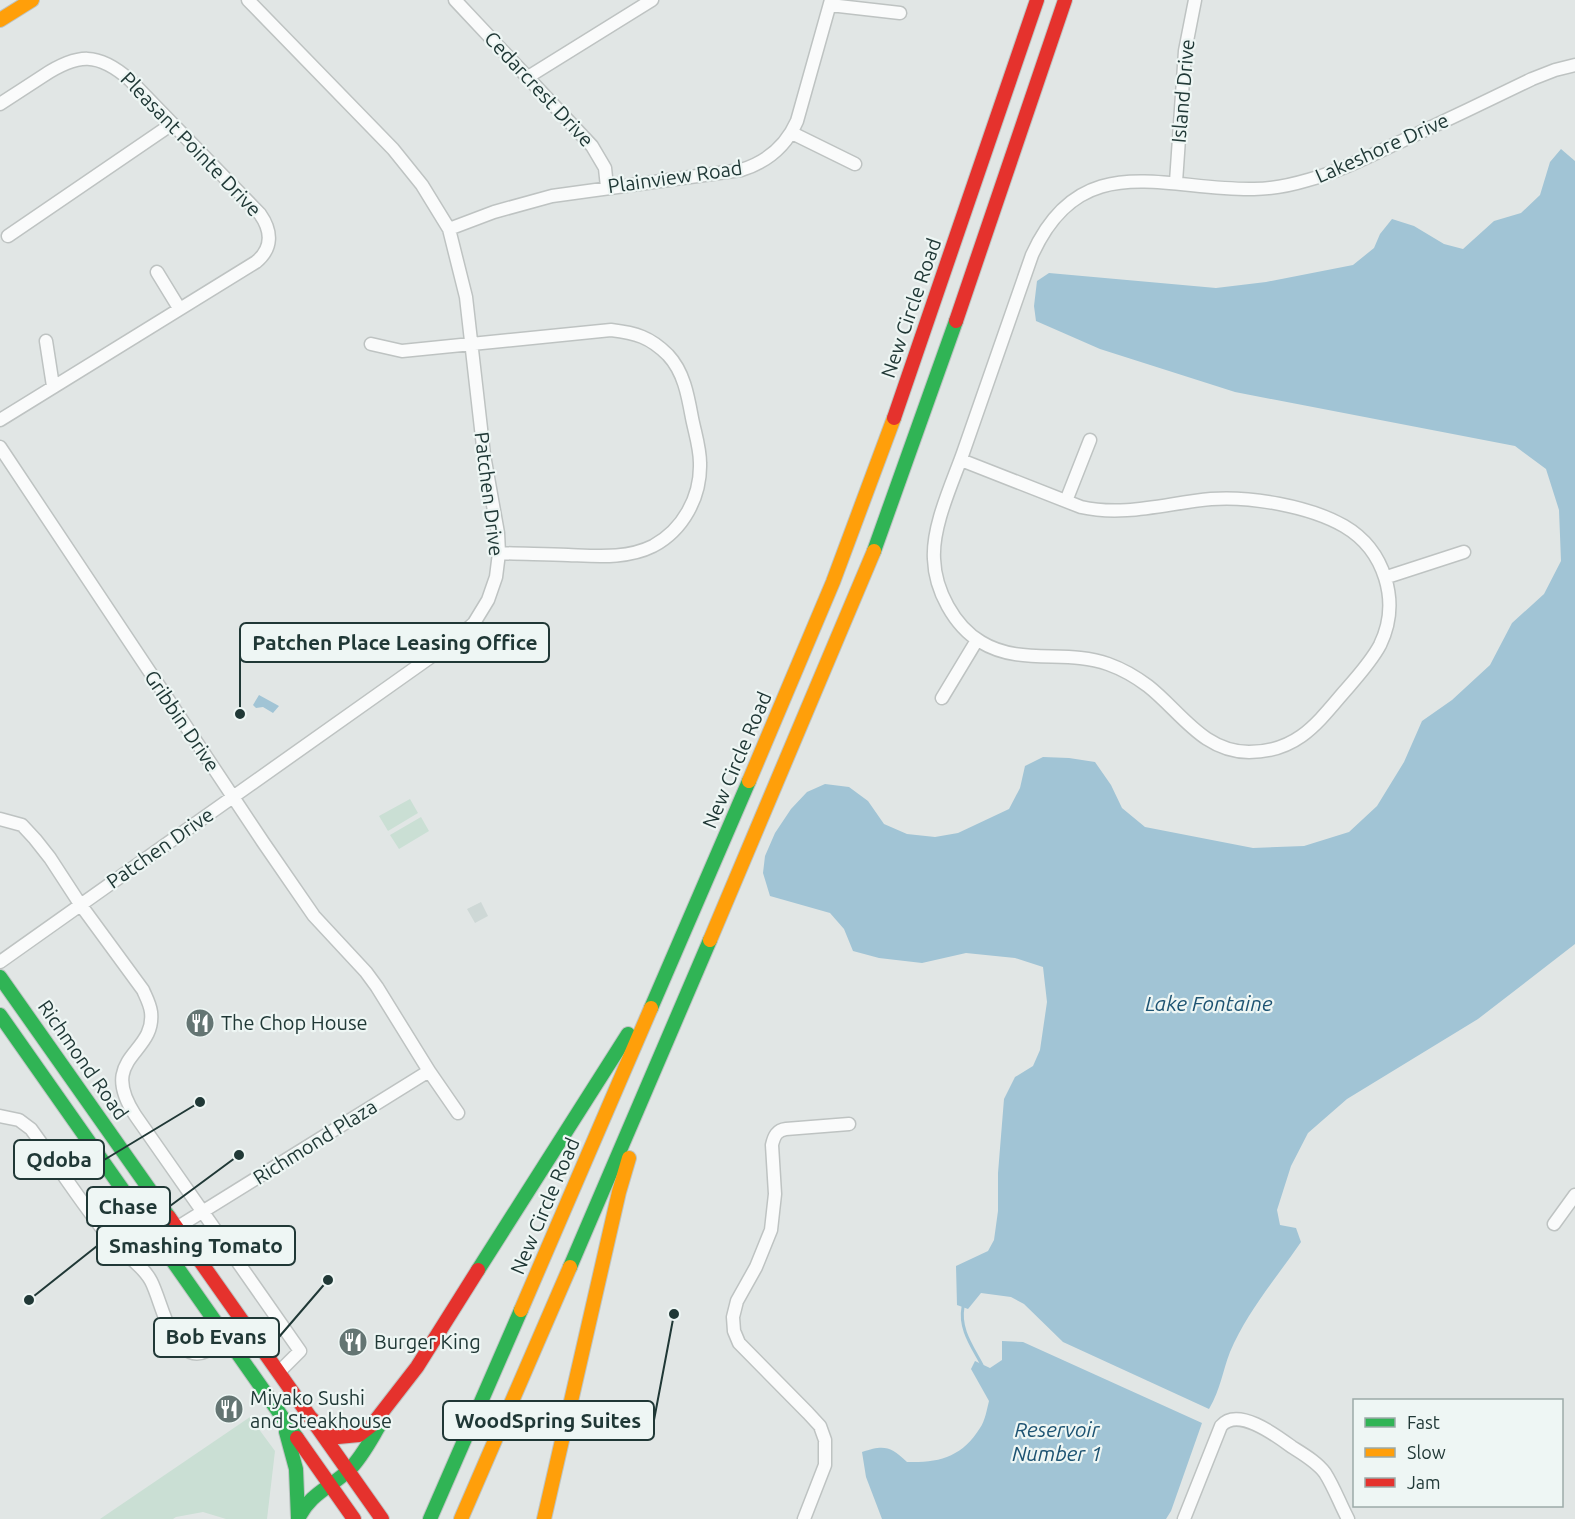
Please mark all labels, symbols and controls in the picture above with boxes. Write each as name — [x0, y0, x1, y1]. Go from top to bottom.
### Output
street label: Cedarcrest Drive — [480, 26, 599, 151]
street label: Island Drive — [1166, 38, 1199, 144]
street label: Pleasant Pointe Drive — [116, 67, 266, 221]
street label: Lakeshore Drive — [1312, 108, 1452, 187]
street label: Plainview Road — [606, 156, 744, 197]
street label: New Circle Road — [876, 235, 945, 381]
street label: Patchen Drive — [470, 431, 509, 557]
callout: Patchen Place Leasing Office — [240, 623, 549, 662]
text: Patchen Place Leasing Office — [252, 630, 538, 654]
street label: Gribbin Drive — [140, 666, 225, 776]
street label: New Circle Road — [697, 688, 776, 832]
street label: Patchen Drive — [102, 802, 217, 893]
water label: Lake Fontaine — [1145, 991, 1273, 1015]
street label: Richmond Road — [34, 995, 133, 1124]
restaurant icon: The Chop House — [184, 1007, 216, 1039]
place label: The Chop House — [221, 1011, 368, 1034]
street label: Richmond Plaza — [249, 1094, 381, 1189]
street label: New Circle Road — [505, 1134, 584, 1278]
callout: Qdoba — [14, 1140, 104, 1179]
text: Qdoba — [26, 1147, 92, 1171]
callout: Chase — [87, 1187, 170, 1226]
text: Chase — [98, 1194, 158, 1218]
callout: Smashing Tomato — [97, 1226, 295, 1265]
text: Smashing Tomato — [109, 1233, 283, 1257]
callout: Bob Evans — [154, 1318, 279, 1357]
text: Bob Evans — [165, 1324, 267, 1348]
restaurant icon: Burger King — [337, 1326, 369, 1358]
place label: Burger King — [374, 1330, 481, 1353]
place label: Miyako Sushi and Steakhouse — [250, 1386, 392, 1432]
restaurant icon: Miyako Sushi and Steakhouse — [213, 1393, 245, 1425]
legend — [1353, 1399, 1563, 1507]
callout: WoodSpring Suites — [443, 1401, 654, 1440]
text: WoodSpring Suites — [455, 1408, 641, 1432]
text: Fast — [1407, 1412, 1440, 1432]
water label: Reservoir Number 1 — [1012, 1417, 1102, 1465]
text: Slow — [1407, 1442, 1446, 1462]
text: Jam — [1407, 1472, 1441, 1492]

